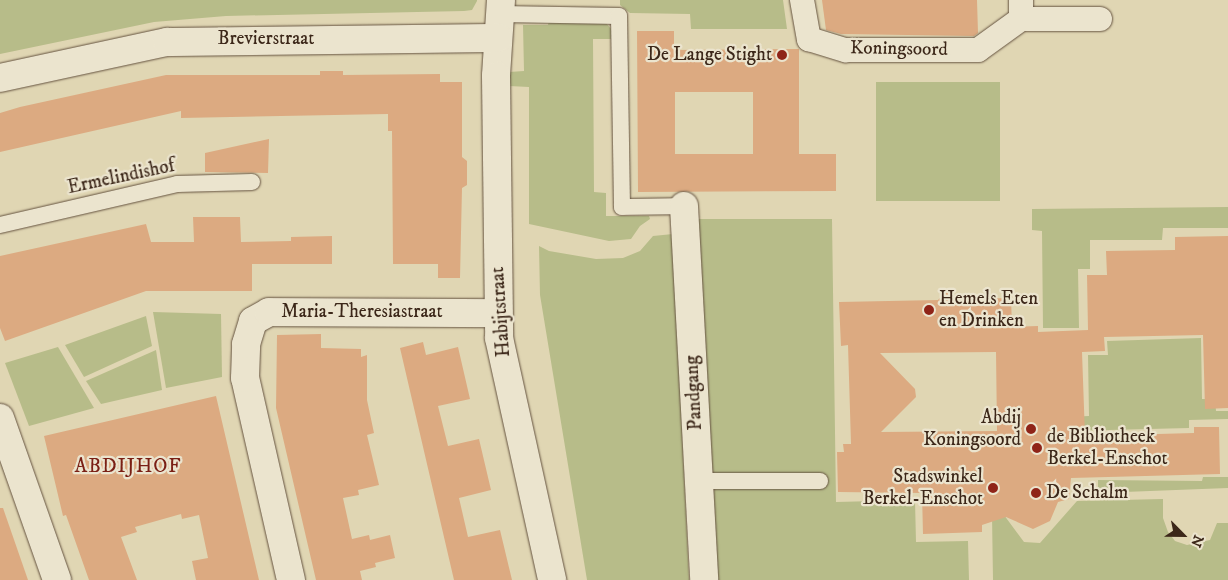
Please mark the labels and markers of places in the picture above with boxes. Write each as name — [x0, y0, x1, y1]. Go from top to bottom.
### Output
place label: De Lange Stight — [647, 44, 772, 66]
marker: De Lange Stight — [776, 49, 788, 61]
place label: Hemels Eten en Drinken — [939, 288, 1038, 332]
marker: Hemels Eten en Drinken — [923, 304, 935, 316]
place label: Abdij Koningsoord — [923, 407, 1021, 451]
marker: Abdij Koningsoord — [1025, 423, 1037, 435]
place label: de Bibliotheek Berkel-Enschot — [1047, 426, 1168, 470]
marker: de Bibliotheek Berkel-Enschot — [1031, 442, 1043, 454]
place label: Stadswinkel Berkel-Enschot — [862, 466, 983, 510]
marker: Stadswinkel Berkel-Enschot — [987, 482, 999, 494]
place label: De Schalm — [1046, 482, 1128, 504]
marker: De Schalm — [1030, 487, 1042, 499]

